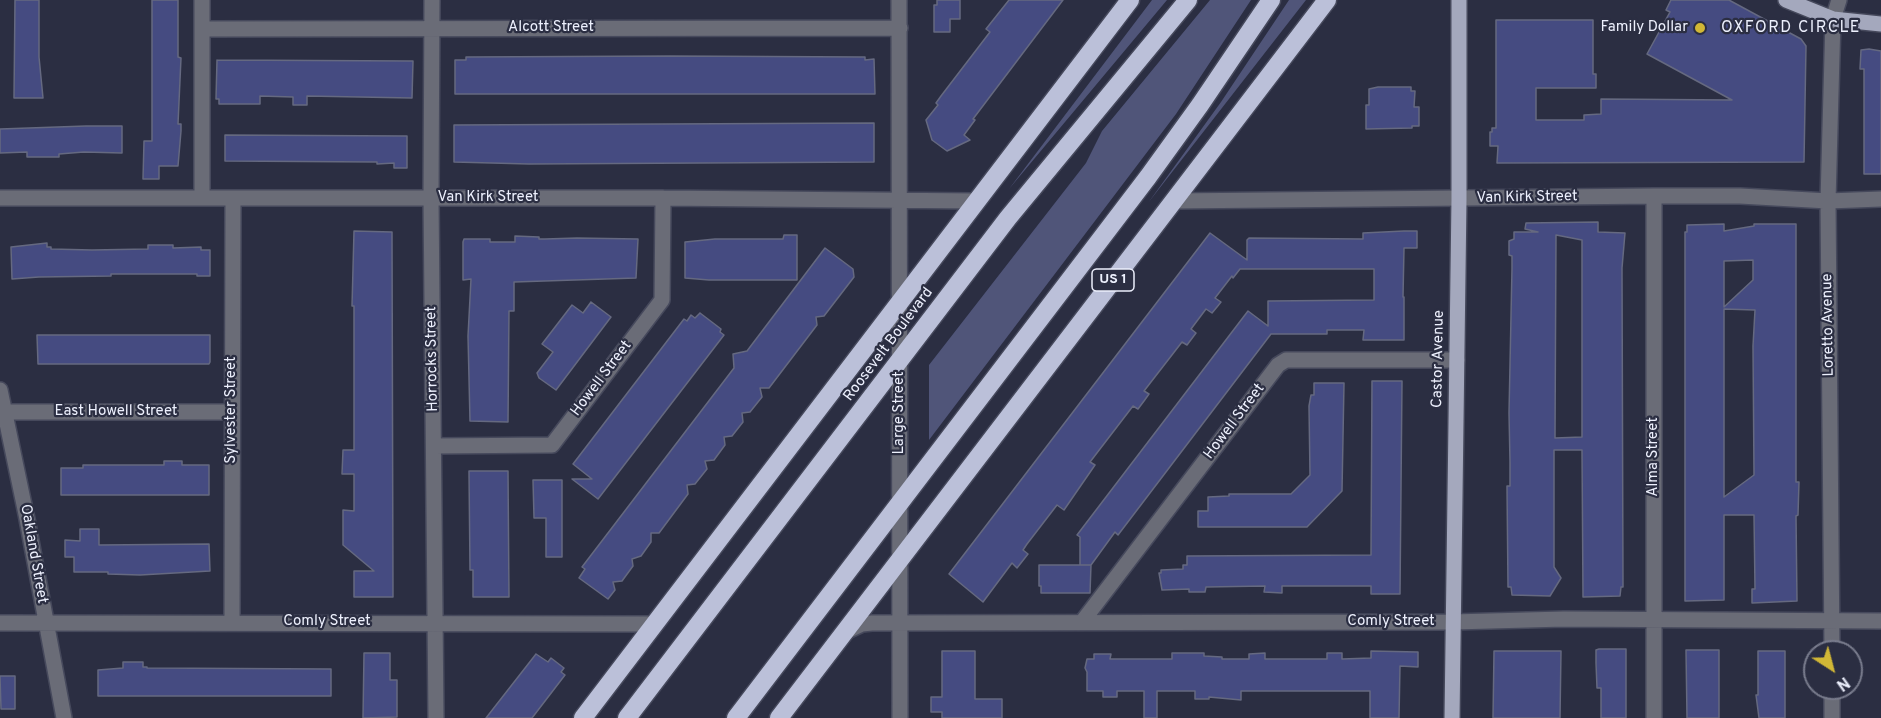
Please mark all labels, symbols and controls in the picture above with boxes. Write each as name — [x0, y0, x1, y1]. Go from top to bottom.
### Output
street label: Alcott Street — [508, 19, 594, 37]
place label: Family Dollar — [1601, 19, 1688, 37]
district label: OXFORD CIRCLE — [1721, 19, 1861, 39]
marker: Family Dollar — [1693, 21, 1707, 35]
street label: Van Kirk Street — [1476, 188, 1578, 208]
street label: Van Kirk Street — [437, 189, 539, 207]
road number: US 1 — [1092, 269, 1134, 291]
street label: Loretto Avenue — [1819, 273, 1839, 377]
street label: Roosevelt Boulevard — [840, 285, 938, 405]
street label: Horrocks Street — [423, 306, 443, 412]
street label: Castor Avenue — [1429, 310, 1449, 408]
street label: Howell Street — [568, 338, 636, 420]
street label: Sylvester Street — [223, 356, 241, 464]
street label: Large Street — [891, 371, 909, 455]
street label: Howell Street — [1201, 381, 1269, 463]
street label: East Howell Street — [55, 403, 177, 421]
street label: Alma Street — [1645, 417, 1663, 497]
street label: Oakland Street — [15, 503, 51, 605]
street label: Comly Street — [283, 613, 371, 631]
street label: Comly Street — [1347, 613, 1435, 631]
north arrow — [1803, 640, 1863, 700]
text: N — [1832, 671, 1853, 694]

